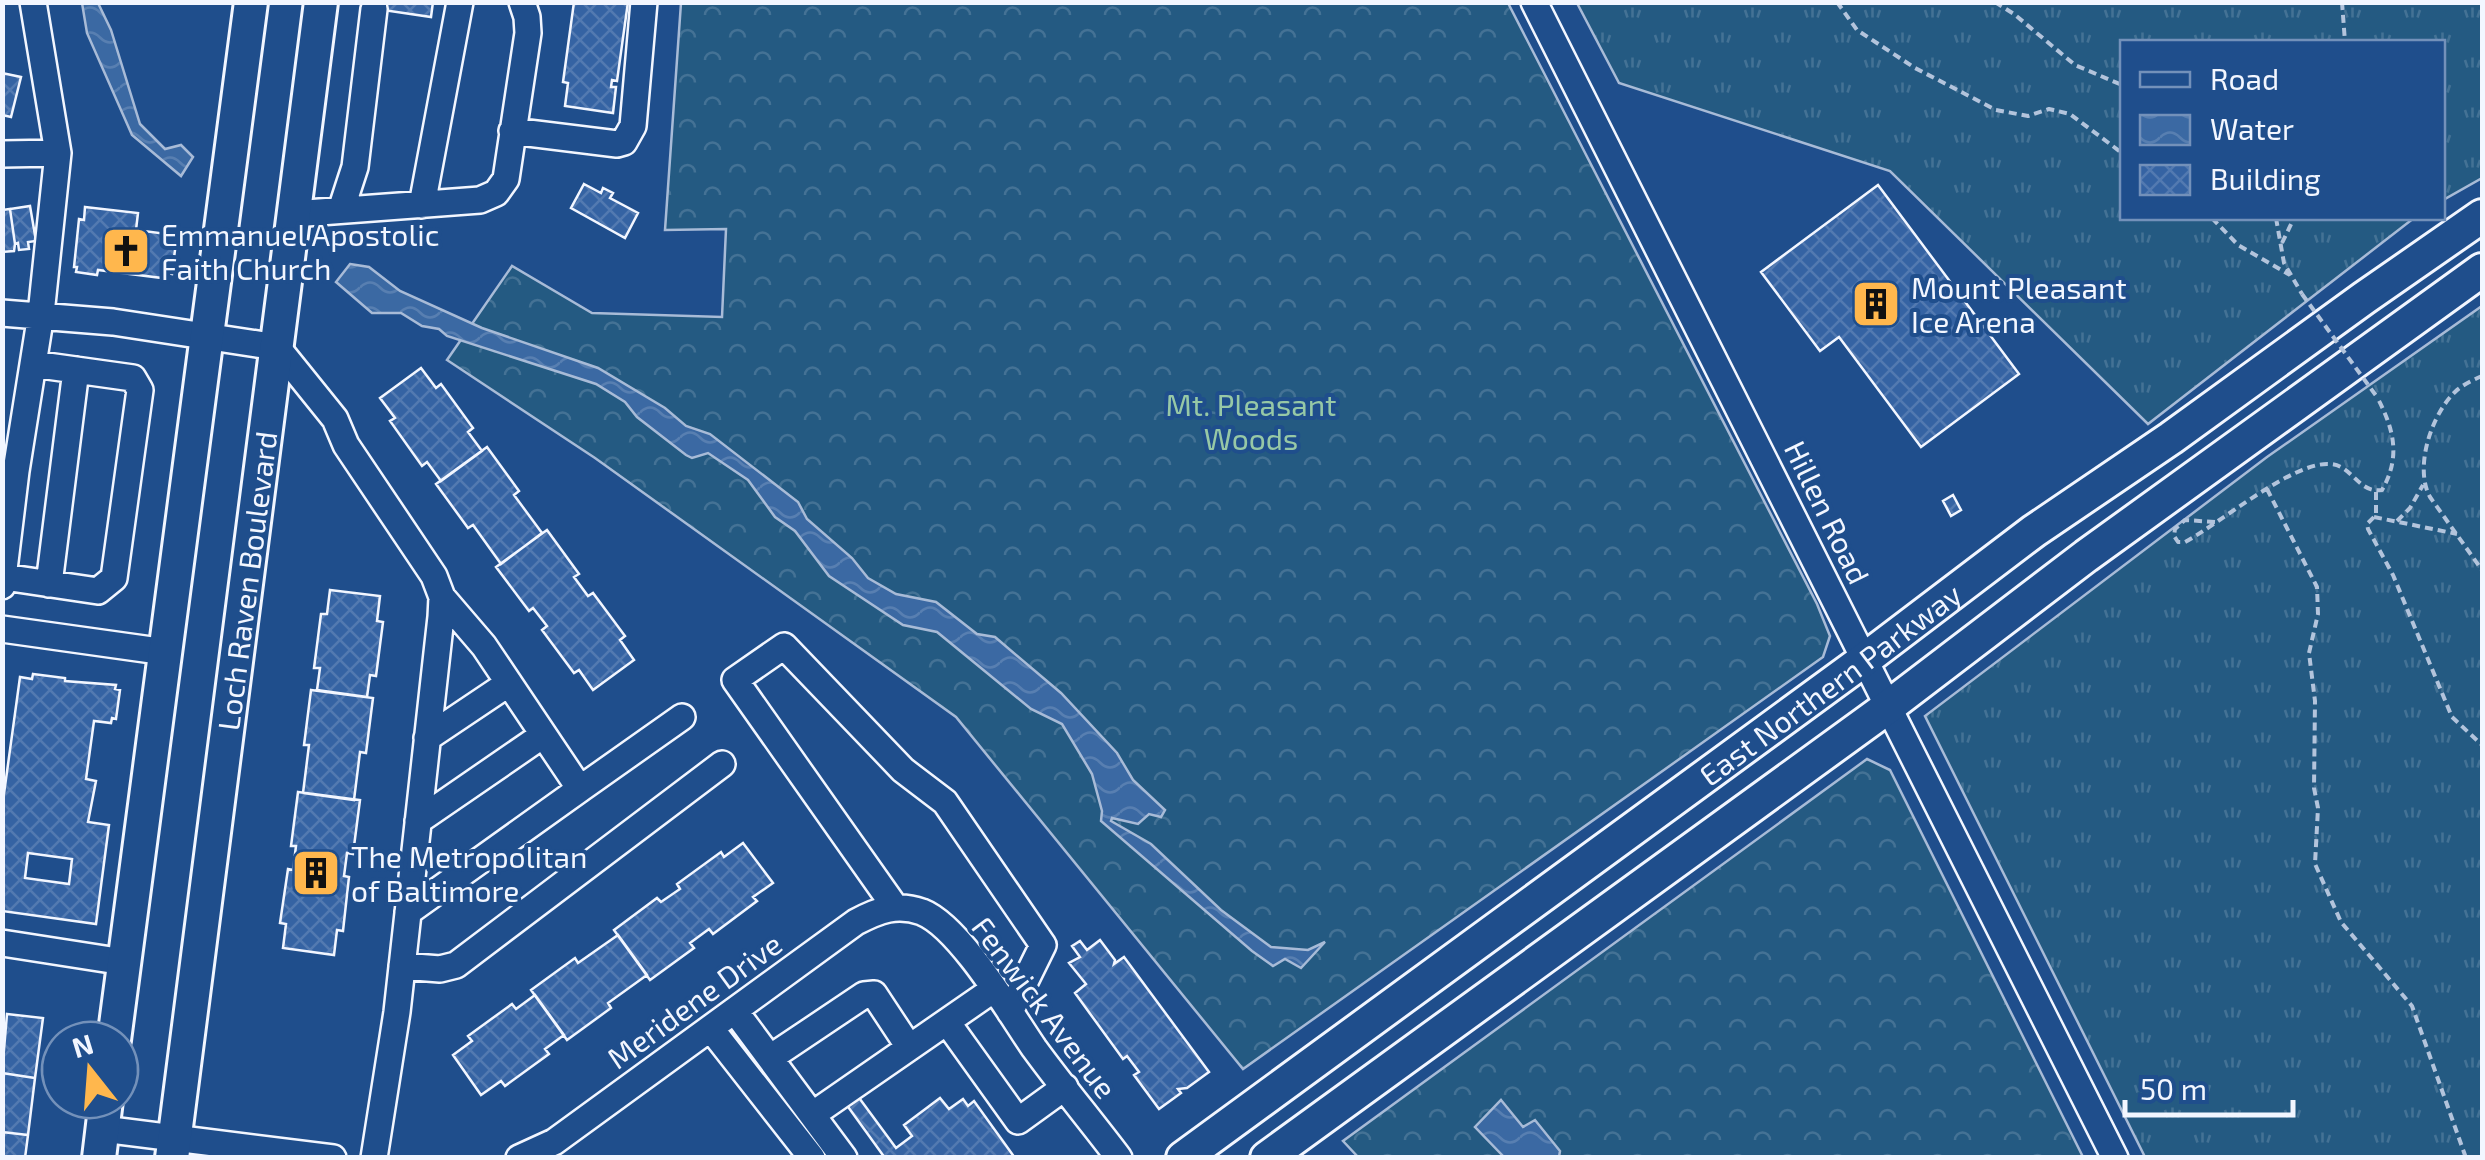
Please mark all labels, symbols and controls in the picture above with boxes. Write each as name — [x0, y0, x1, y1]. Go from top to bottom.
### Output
legend — [2120, 40, 2445, 220]
text: Road — [2210, 60, 2279, 96]
text: Water — [2210, 110, 2294, 146]
text: Building — [2210, 160, 2321, 196]
place label: Emmanuel Apostolic Faith Church — [161, 216, 439, 286]
church icon: Emmanuel Apostolic Faith Church — [100, 225, 152, 277]
place label: Mount Pleasant Ice Arena — [1911, 269, 2127, 339]
building icon: Mount Pleasant Ice Arena — [1850, 278, 1902, 330]
park label: Mt. Pleasant Woods — [1165, 386, 1337, 456]
street label: Loch Raven Boulevard — [209, 429, 284, 732]
street label: Hillen Road — [1778, 435, 1878, 589]
street label: East Northern Parkway — [1692, 575, 1968, 793]
place label: The Metropolitan of Baltimore — [351, 838, 587, 908]
building icon: The Metropolitan of Baltimore — [290, 847, 342, 899]
street label: Fenwick Avenue — [965, 909, 1125, 1105]
street label: Meridene Drive — [600, 925, 788, 1075]
north arrow — [40, 1020, 140, 1120]
text: N — [68, 1026, 97, 1064]
scale bar — [2125, 1055, 2292, 1117]
text: 50 m — [2140, 1070, 2207, 1106]

